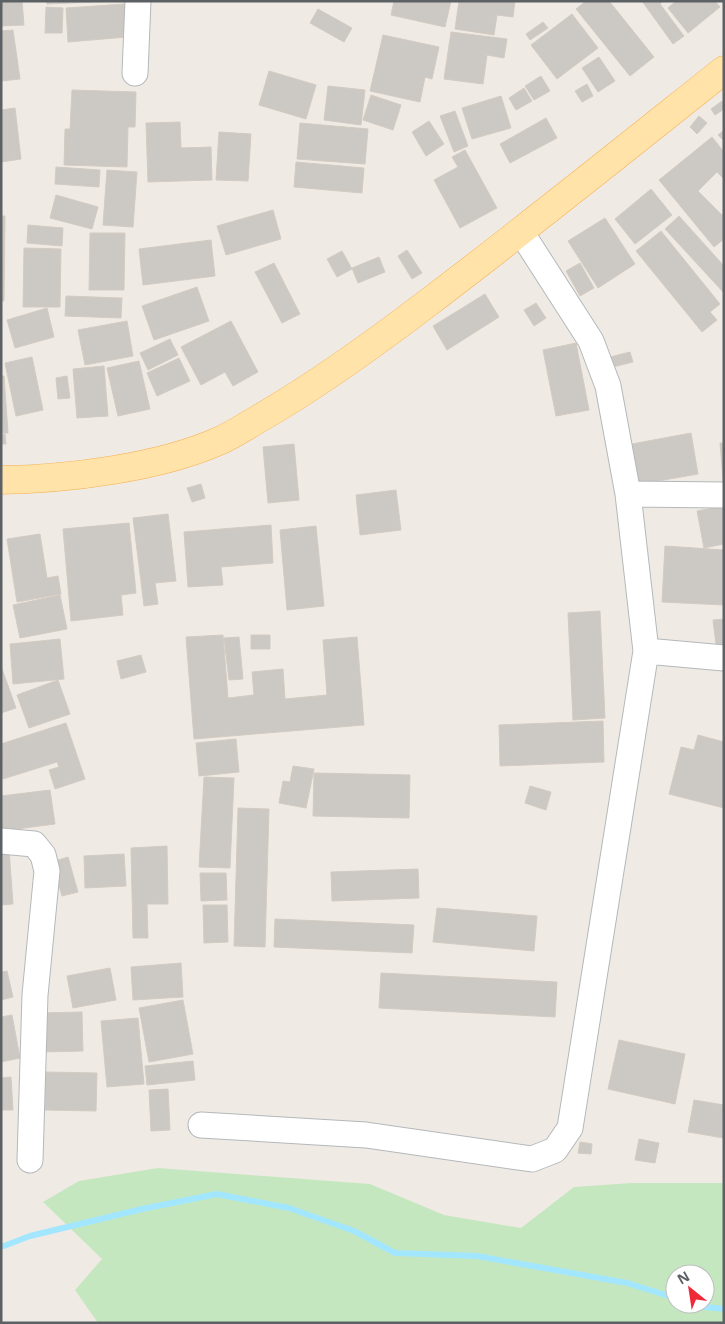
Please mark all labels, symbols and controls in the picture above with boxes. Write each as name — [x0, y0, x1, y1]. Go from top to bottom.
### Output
north arrow — [665, 1264, 715, 1314]
text: N — [674, 1266, 693, 1288]

